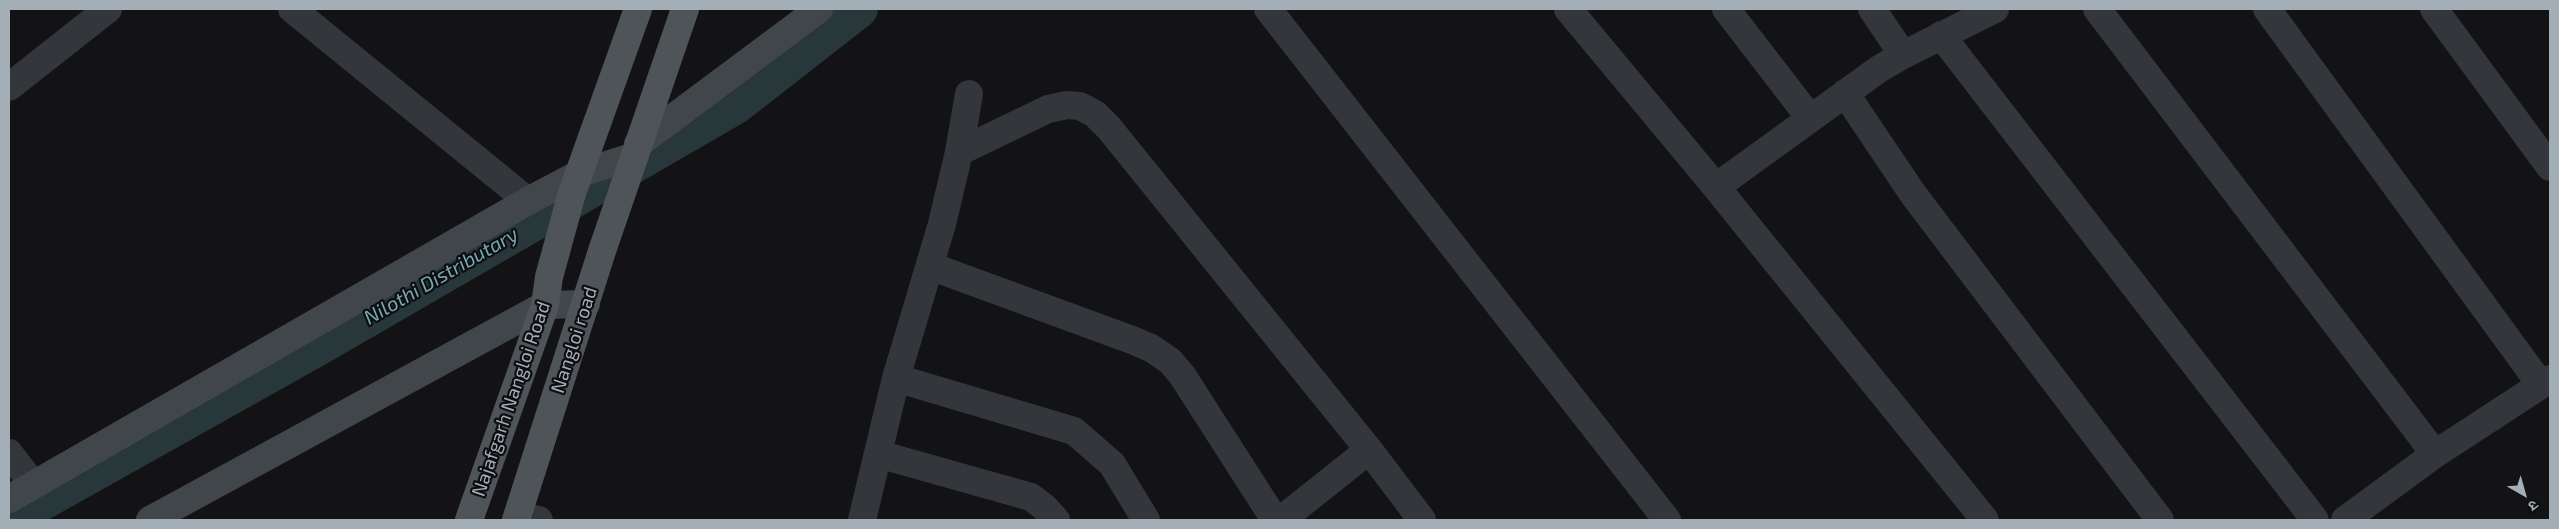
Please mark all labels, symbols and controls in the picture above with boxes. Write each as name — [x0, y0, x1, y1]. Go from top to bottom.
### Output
water label: Nilothi Distributary — [360, 222, 522, 330]
street label: Nangloi road — [546, 284, 602, 396]
street label: Najafgarh Nangloi Road — [467, 299, 555, 499]
north arrow — [2499, 469, 2549, 519]
text: उ — [2525, 497, 2542, 515]

